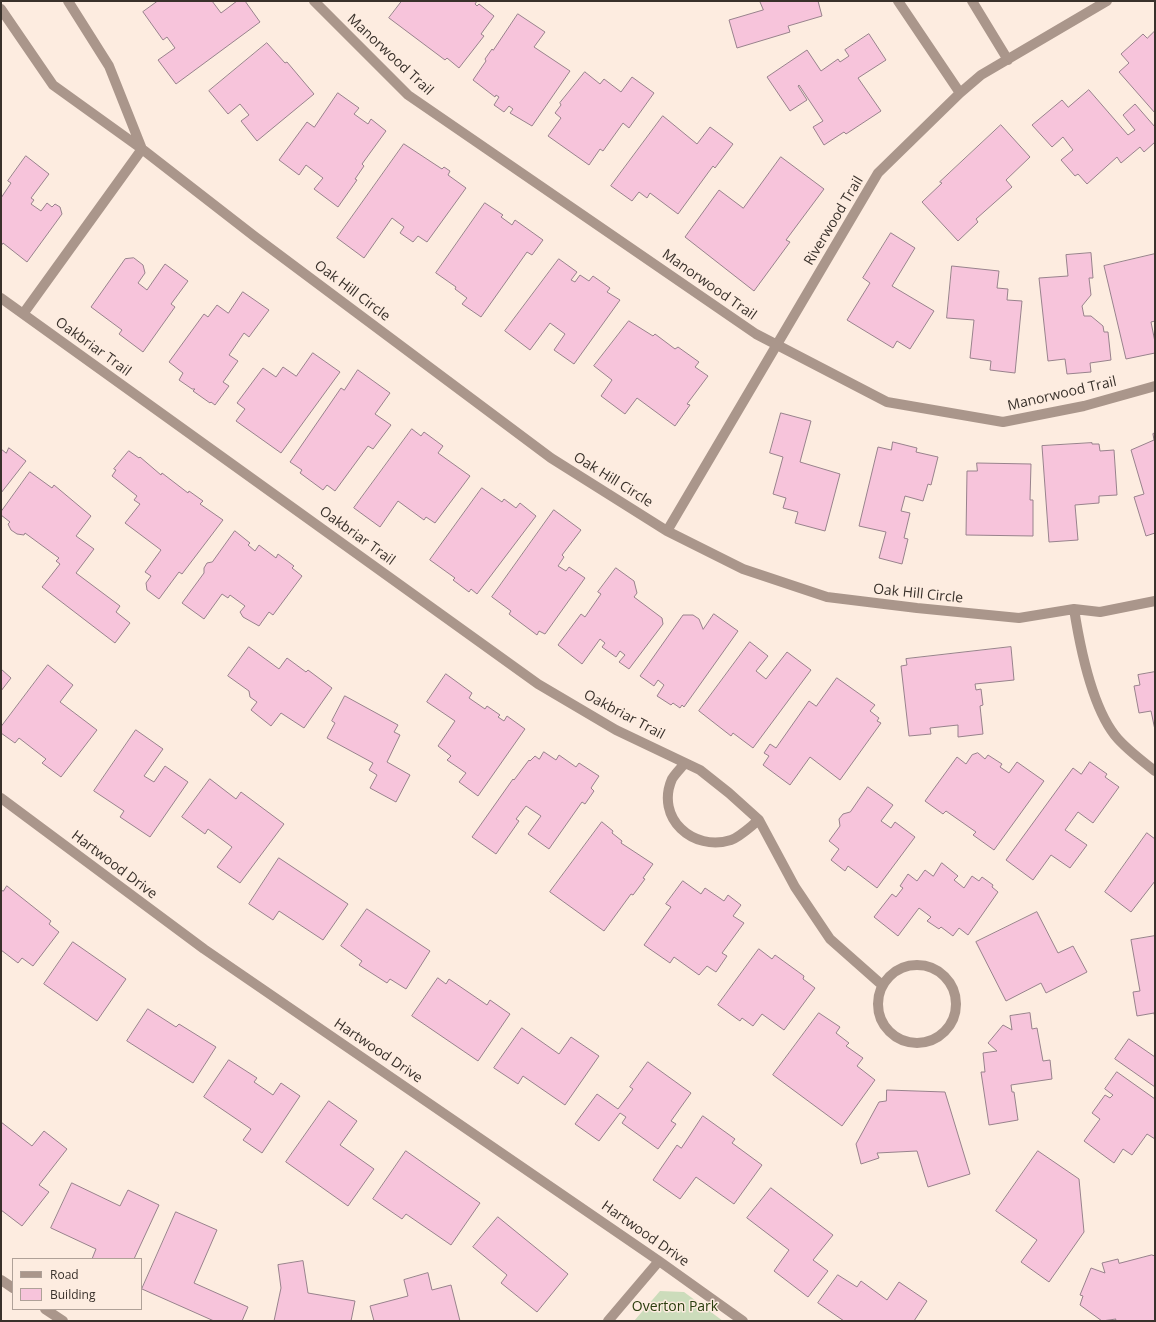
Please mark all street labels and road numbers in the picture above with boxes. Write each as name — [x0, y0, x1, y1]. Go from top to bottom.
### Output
street label: Manorwood Trail — [344, 11, 436, 99]
street label: Riverwood Trail — [801, 173, 867, 269]
street label: Manorwood Trail — [659, 246, 759, 324]
street label: Oak Hill Circle — [311, 257, 393, 325]
street label: Oakbriar Trail — [52, 314, 134, 380]
street label: Manorwood Trail — [1006, 373, 1118, 415]
street label: Oak Hill Circle — [570, 449, 656, 511]
street label: Oakbriar Trail — [316, 503, 398, 569]
street label: Oak Hill Circle — [872, 581, 964, 607]
street label: Oakbriar Trail — [581, 687, 667, 743]
street label: Hartwood Drive — [68, 827, 160, 903]
street label: Hartwood Drive — [331, 1015, 425, 1087]
street label: Hartwood Drive — [598, 1198, 692, 1270]

